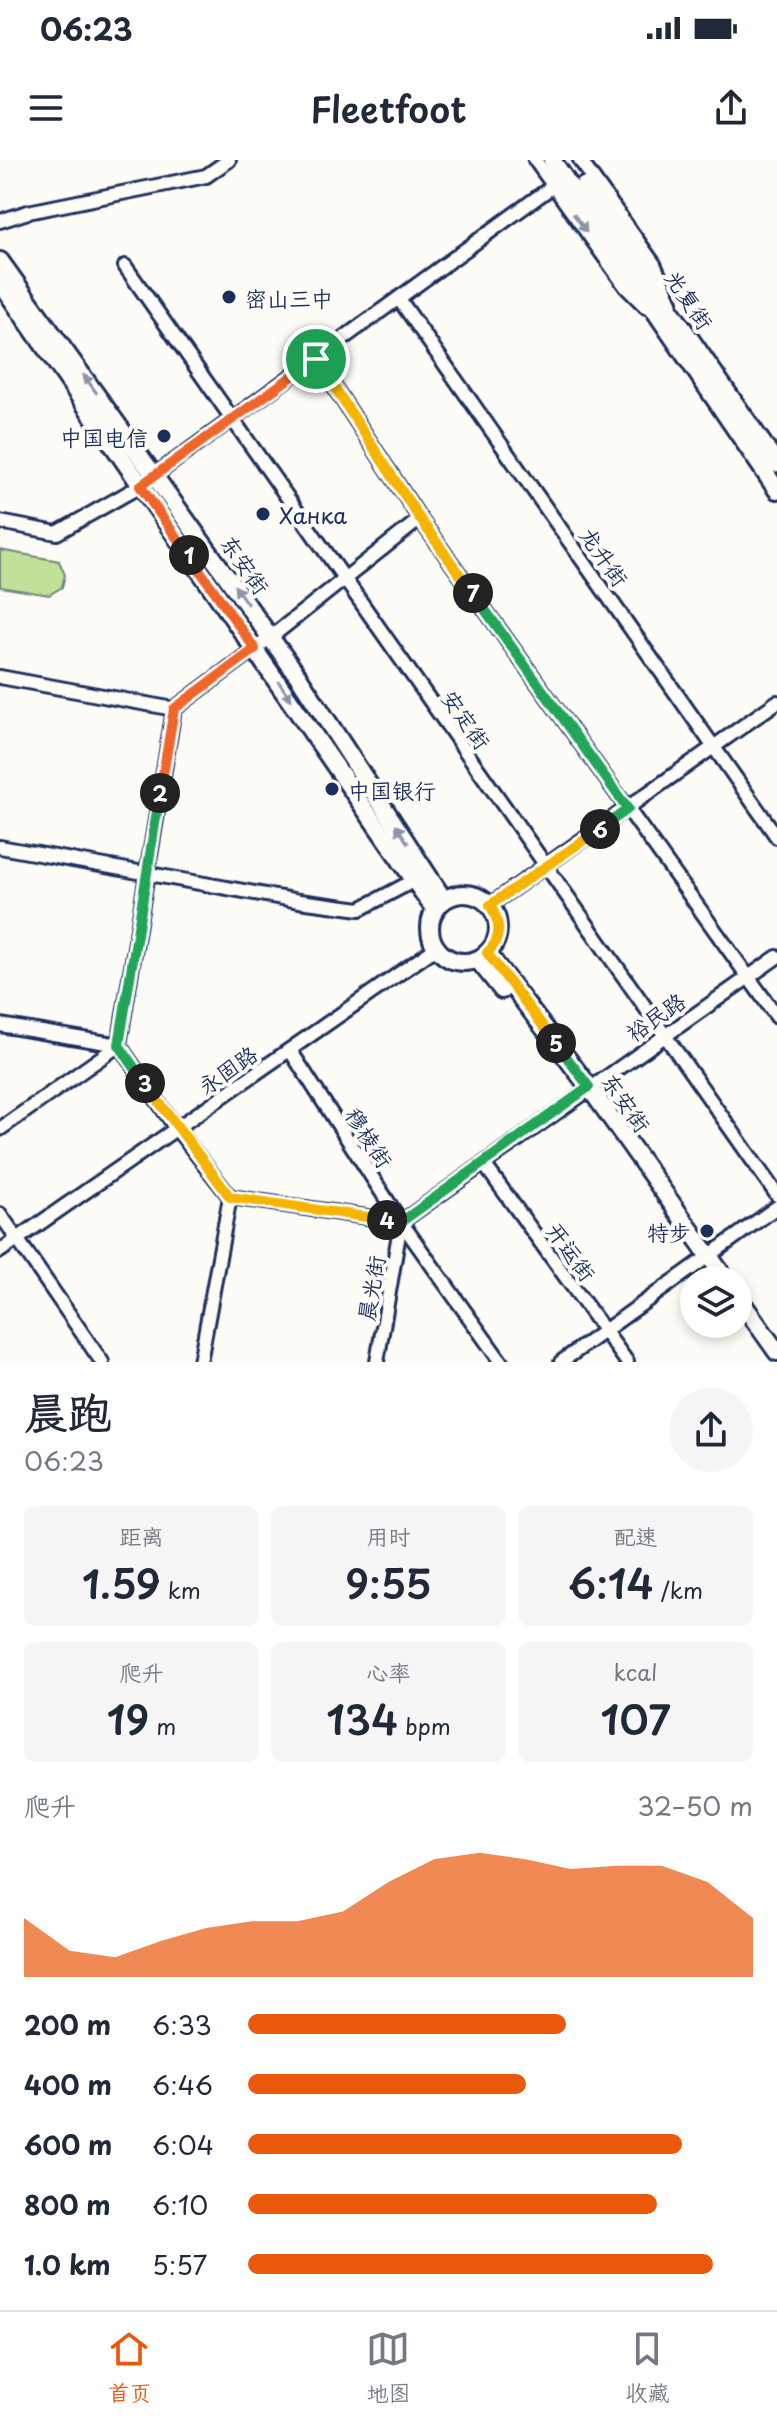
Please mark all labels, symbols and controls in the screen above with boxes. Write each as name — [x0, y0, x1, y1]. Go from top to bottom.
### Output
text: 06:23 — [40, 6, 133, 51]
text: Fleetfoot — [310, 81, 467, 135]
icon: menu — [24, 86, 68, 130]
icon: share — [709, 86, 753, 130]
one-way arrow — [572, 213, 587, 234]
street label: 光复街 — [658, 262, 722, 336]
place label: 密山三中 — [245, 281, 333, 314]
marker: 密山三中 — [220, 288, 238, 306]
pin — [282, 325, 350, 393]
icon: arrive — [294, 337, 338, 381]
one-way arrow — [82, 374, 98, 394]
place label: 中国电信 — [60, 420, 148, 453]
marker: 中国电信 — [155, 427, 173, 445]
place label: Ханка — [279, 498, 347, 531]
marker: Ханка — [254, 505, 272, 523]
street label: 龙升街 — [573, 519, 637, 593]
street label: 东安街 — [214, 527, 278, 601]
pin: 1 — [169, 535, 209, 575]
text: 1 — [184, 538, 194, 571]
pin: 7 — [453, 573, 493, 613]
text: 7 — [467, 576, 479, 609]
one-way arrow — [234, 585, 249, 606]
one-way arrow — [277, 680, 292, 701]
street label: 安定街 — [435, 682, 499, 756]
pin: 2 — [140, 773, 180, 813]
place label: 中国银行 — [348, 773, 436, 806]
text: 2 — [152, 776, 168, 809]
marker: 中国银行 — [323, 780, 341, 798]
pin: 6 — [580, 809, 620, 849]
text: 6 — [592, 812, 608, 845]
one-way arrow — [394, 824, 409, 845]
street label: 裕民路 — [618, 984, 692, 1048]
pin: 5 — [536, 1023, 576, 1063]
text: 5 — [549, 1026, 563, 1059]
street label: 永固路 — [190, 1037, 264, 1101]
pin: 3 — [125, 1063, 165, 1103]
street label: 东安街 — [595, 1065, 659, 1139]
text: 3 — [138, 1066, 152, 1099]
street label: 穆棱街 — [338, 1100, 402, 1174]
pin: 4 — [367, 1200, 407, 1240]
text: 4 — [380, 1203, 394, 1236]
street label: 开运街 — [539, 1215, 605, 1287]
place label: 特步 — [647, 1215, 691, 1248]
marker: 特步 — [698, 1222, 716, 1240]
street label: 晨光街 — [348, 1253, 392, 1323]
map controls — [680, 1266, 752, 1338]
button: layers — [680, 1266, 752, 1338]
text: 晨跑 — [24, 1378, 112, 1444]
button: share — [669, 1388, 753, 1472]
text: 06:23 — [24, 1441, 104, 1480]
text: 距离 — [119, 1519, 164, 1552]
text: 用时 — [366, 1519, 411, 1552]
text: 配速 — [613, 1519, 658, 1552]
text: 1.59 — [82, 1552, 161, 1613]
text: 9:55 — [345, 1552, 432, 1613]
text: 6:14 — [568, 1552, 654, 1613]
text: km — [161, 1573, 201, 1606]
text: /km — [654, 1573, 703, 1606]
text: 爬升 — [119, 1655, 164, 1688]
text: 心率 — [366, 1655, 411, 1688]
text: kcal — [614, 1655, 657, 1688]
text: 19 — [107, 1688, 149, 1749]
text: 134 — [326, 1688, 398, 1749]
text: 107 — [600, 1688, 671, 1749]
text: m — [149, 1709, 176, 1742]
text: bpm — [398, 1709, 451, 1742]
text: 爬升 — [24, 1786, 76, 1825]
text: 32–50 m — [637, 1786, 753, 1825]
text: 200 m — [24, 2005, 111, 2044]
text: 6:33 — [152, 2005, 212, 2044]
text: 400 m — [24, 2065, 112, 2104]
text: 6:46 — [152, 2065, 213, 2104]
text: 600 m — [24, 2125, 112, 2164]
text: 6:04 — [152, 2125, 214, 2164]
text: 800 m — [24, 2185, 111, 2224]
text: 6:10 — [152, 2185, 208, 2224]
text: 1.0 km — [24, 2245, 111, 2284]
text: 5:57 — [152, 2245, 207, 2284]
tab: 首页 — [107, 2327, 152, 2408]
tab: 地图 — [366, 2327, 411, 2408]
tab: 收藏 — [625, 2327, 670, 2408]

